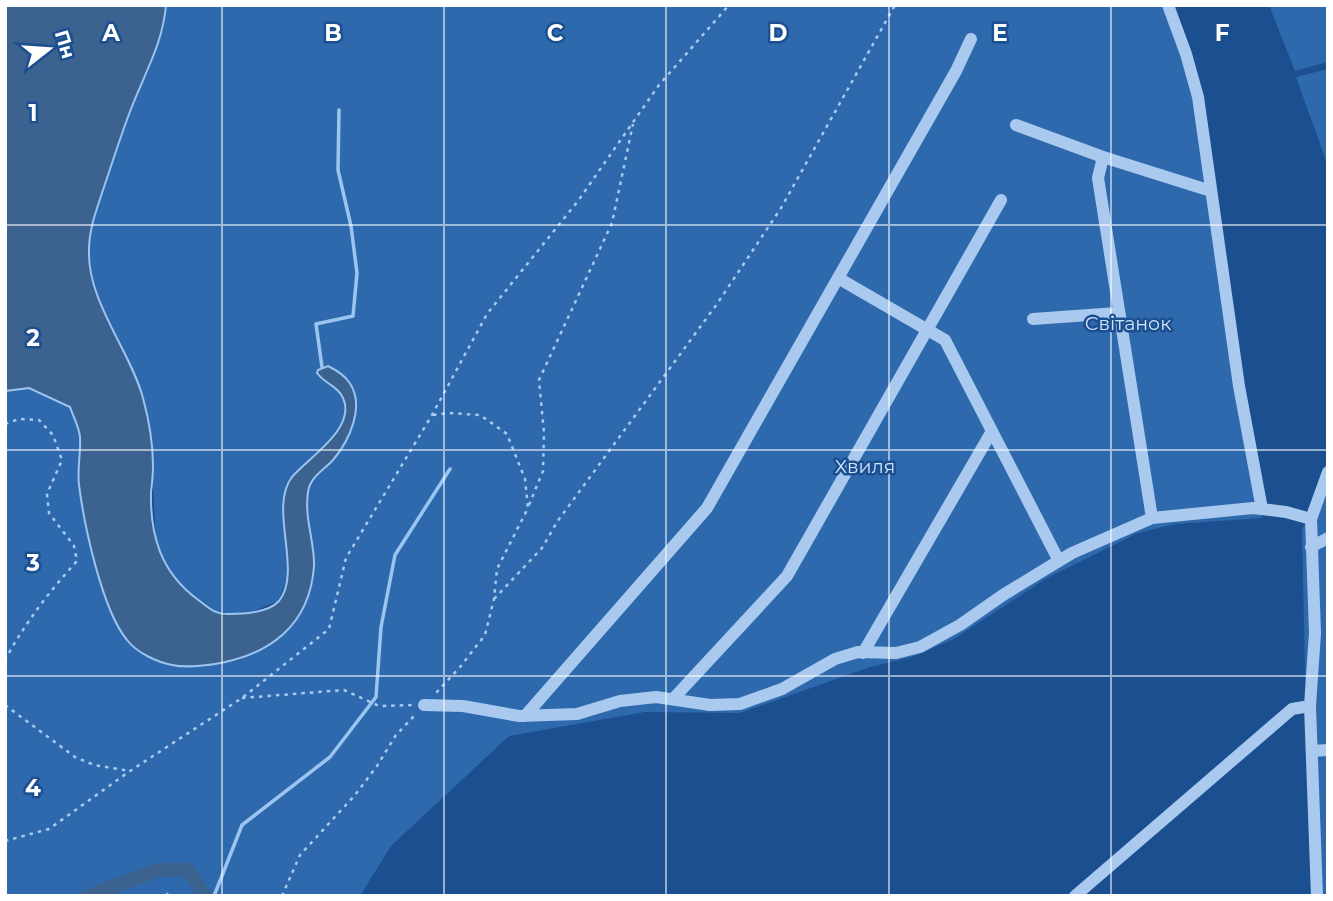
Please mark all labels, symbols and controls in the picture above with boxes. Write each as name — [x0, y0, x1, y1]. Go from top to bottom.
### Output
north arrow — [14, 14, 84, 84]
text: A — [101, 19, 120, 47]
text: B — [324, 19, 342, 47]
text: C — [547, 19, 564, 47]
text: D — [769, 19, 788, 47]
text: E — [992, 19, 1008, 47]
text: F — [1215, 19, 1230, 47]
text: Пн — [50, 27, 80, 61]
text: 1 — [28, 99, 38, 127]
park label: Світанок — [1085, 312, 1171, 335]
text: 2 — [26, 324, 40, 352]
park label: Хвиля — [835, 455, 895, 478]
text: 3 — [25, 549, 40, 577]
text: 4 — [25, 774, 41, 802]

